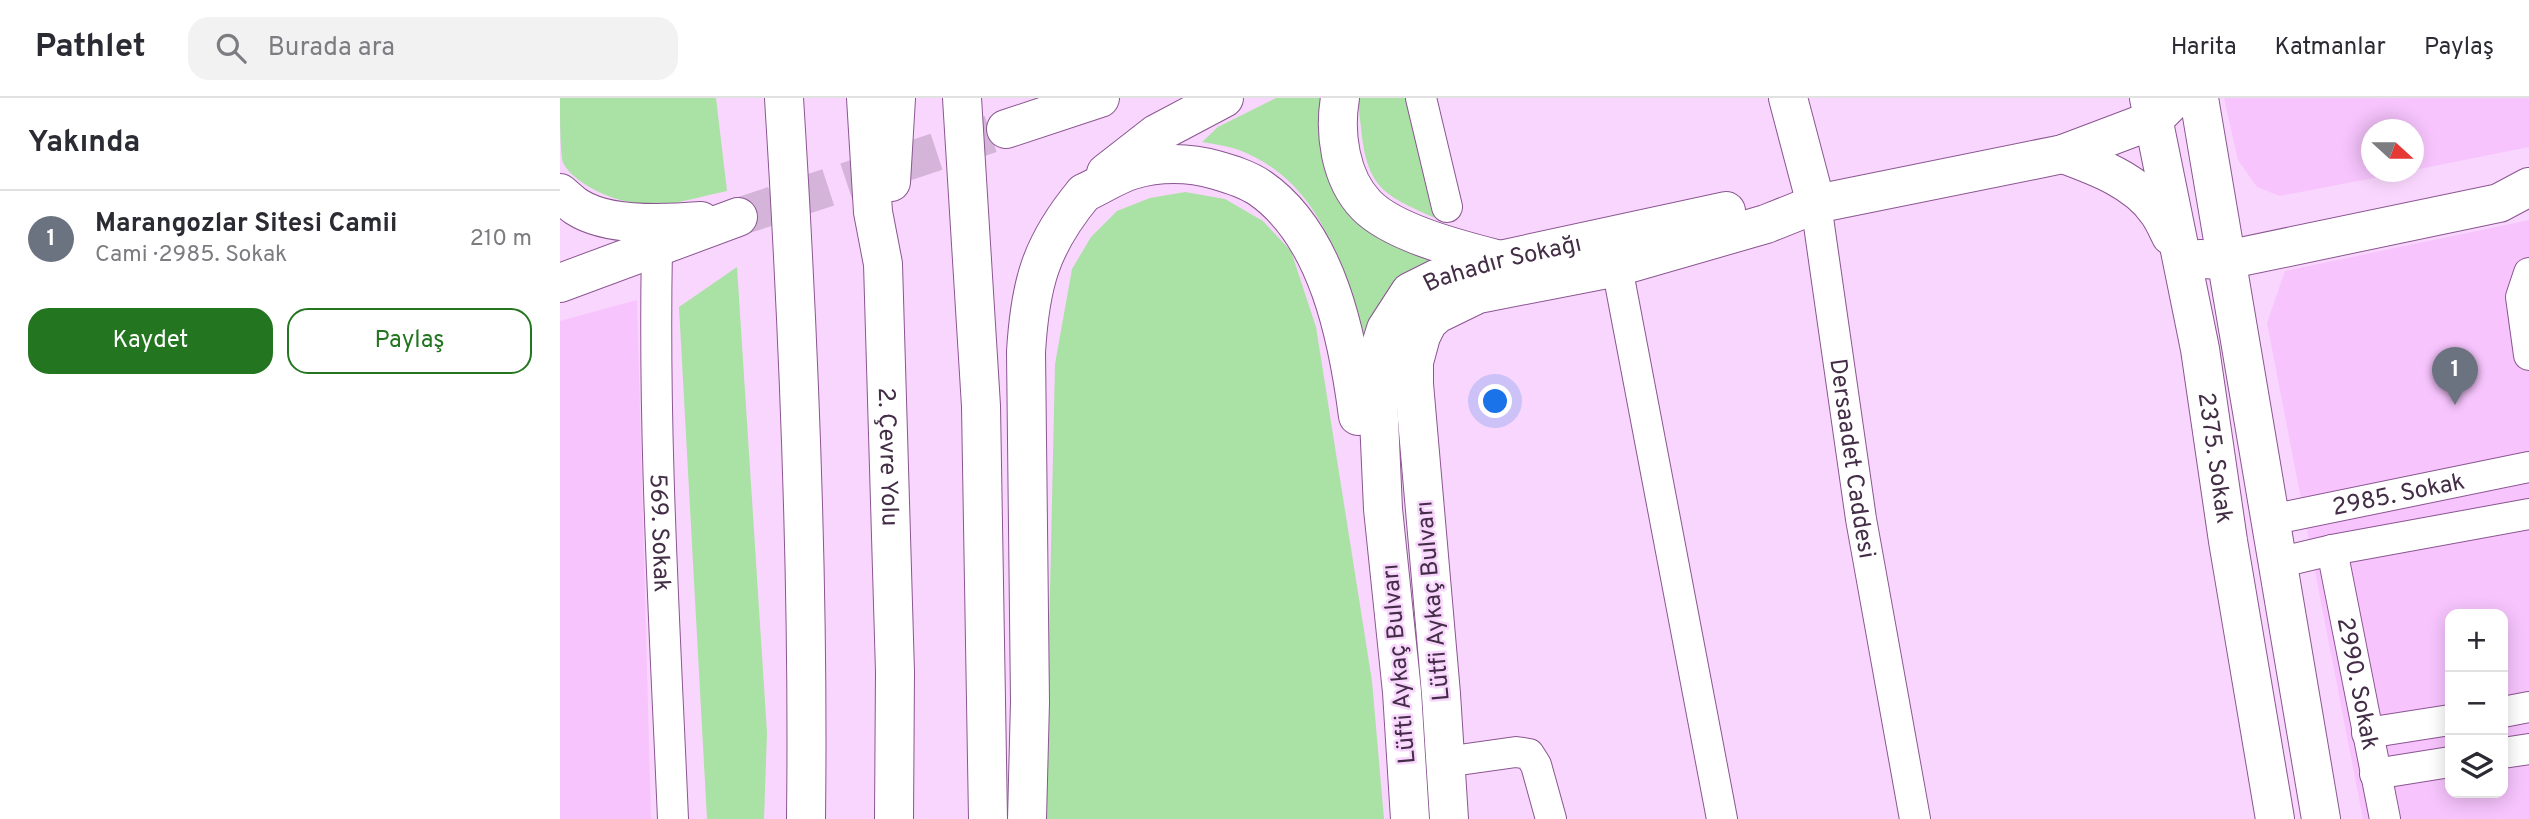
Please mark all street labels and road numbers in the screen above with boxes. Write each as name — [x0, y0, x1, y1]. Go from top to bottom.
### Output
street label: Bahadır Sokağı — [1419, 230, 1584, 300]
street label: Dersaadet Caddesi — [1821, 357, 1881, 561]
street label: 2. Çevre Yolu — [870, 387, 904, 527]
street label: 2375. Sokak — [2189, 390, 2238, 526]
street label: 2985. Sokak — [2330, 468, 2468, 524]
street label: 569. Sokak — [642, 473, 676, 593]
street label: Lütfi Aykaç Bulvarı — [1410, 500, 1458, 702]
street label: Lüfti Aykaç Bulvarı — [1376, 563, 1424, 765]
street label: 2990. Sokak — [2329, 615, 2384, 753]

